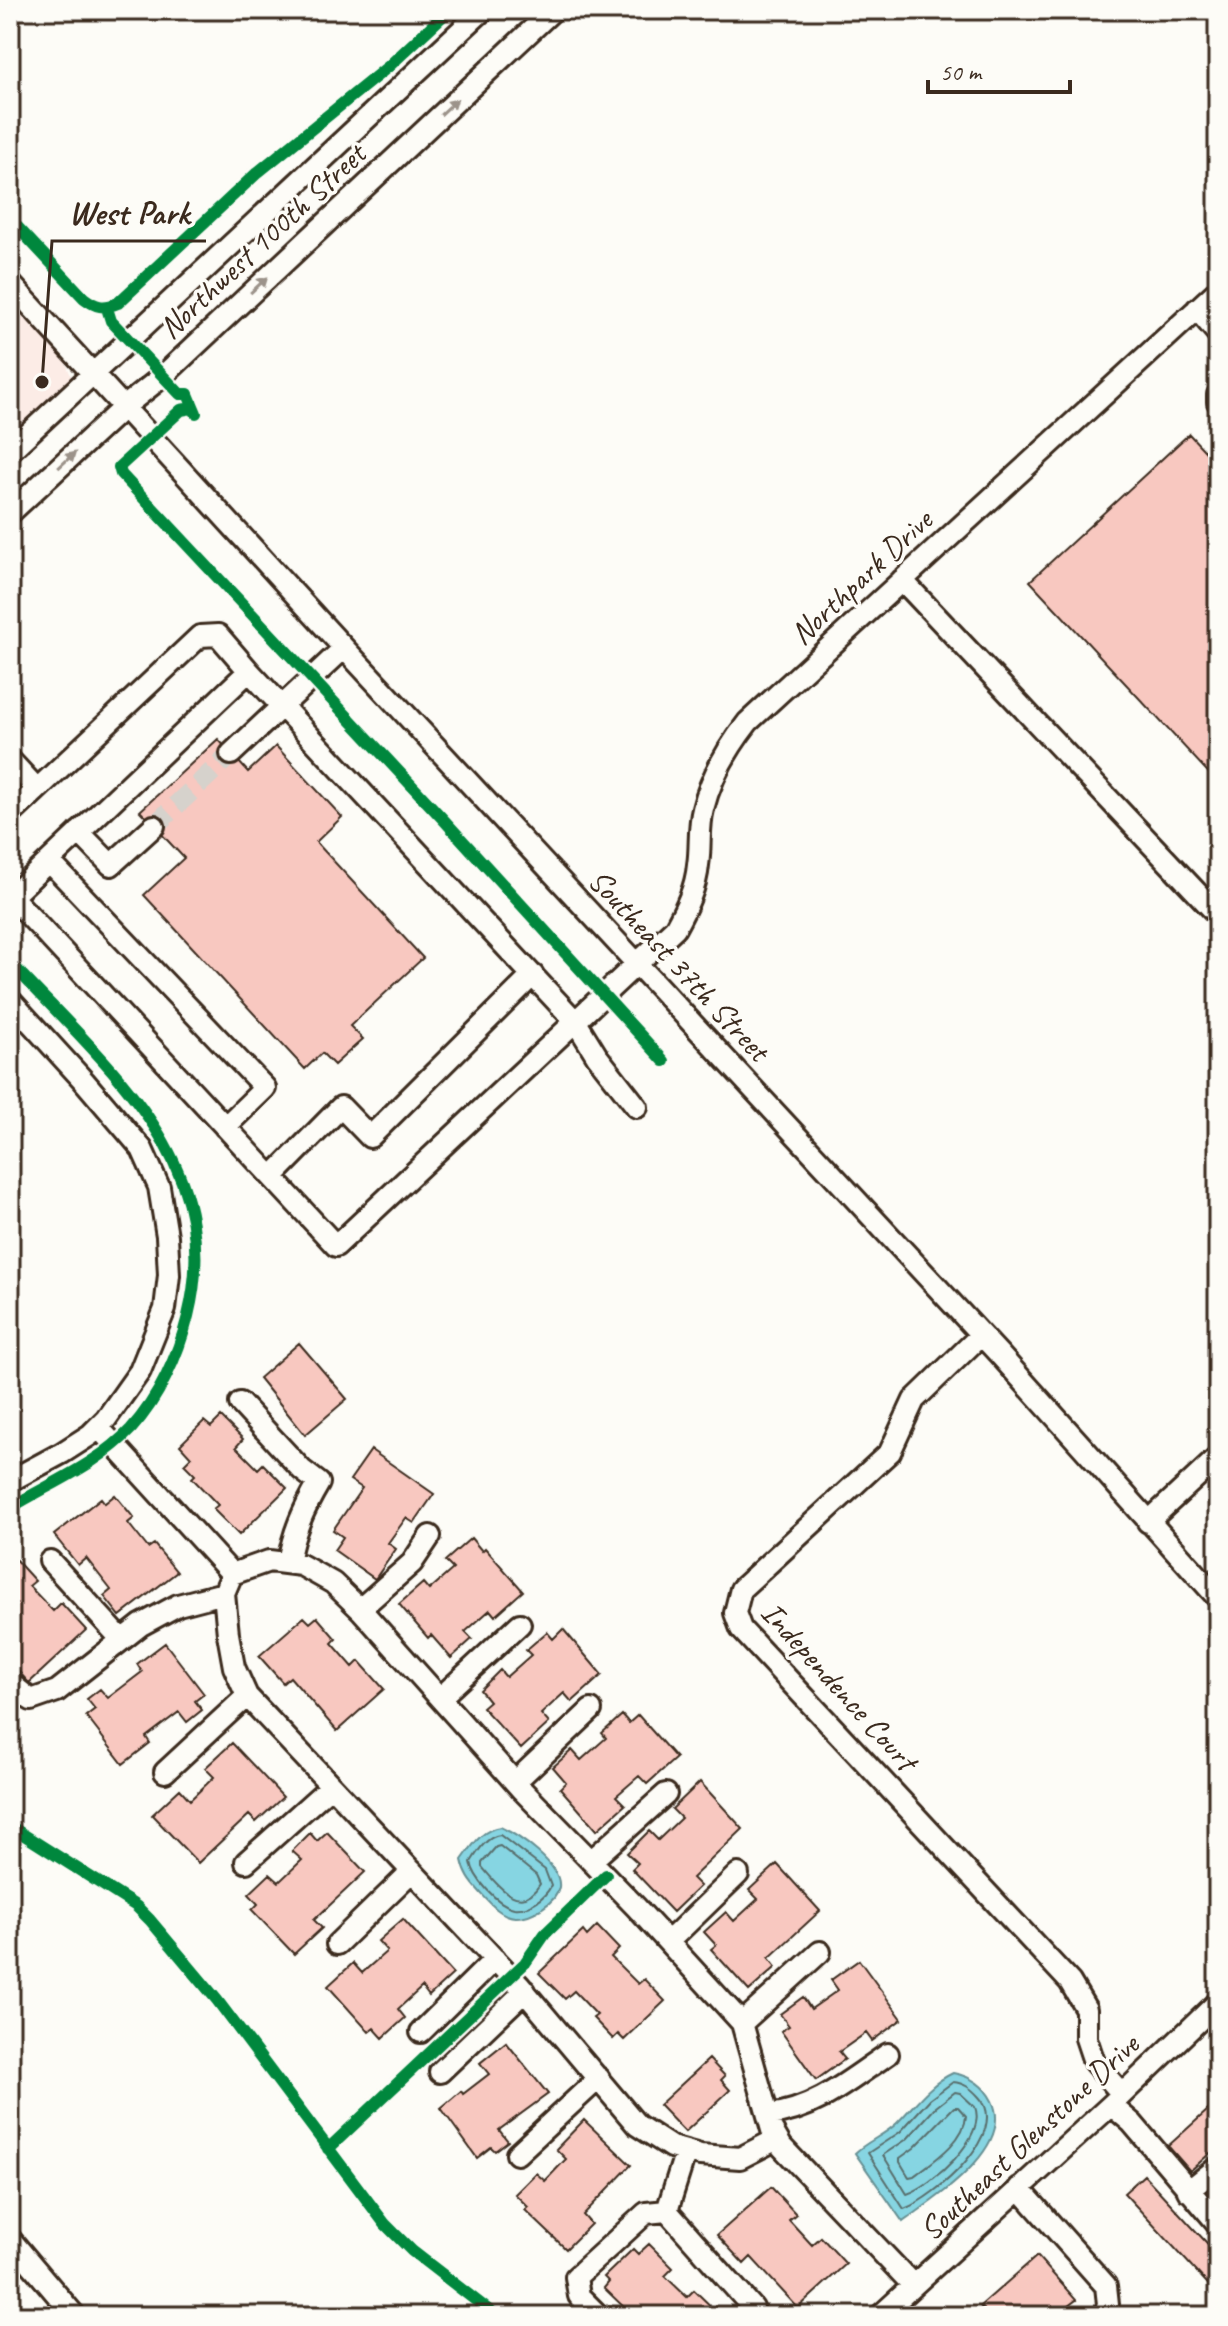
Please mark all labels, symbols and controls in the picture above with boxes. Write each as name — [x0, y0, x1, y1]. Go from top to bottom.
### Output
scale bar — [928, 44, 1070, 94]
text: 50 m — [940, 57, 983, 87]
one-way arrow — [439, 99, 458, 117]
street label: Northwest 100th Street — [150, 132, 377, 348]
callout: West Park — [52, 183, 206, 241]
text: West Park — [69, 191, 193, 234]
one-way arrow — [250, 277, 269, 295]
one-way arrow — [57, 452, 76, 470]
street label: Northpark Drive — [781, 499, 943, 653]
street label: Southeast 37th Street — [579, 860, 781, 1072]
street label: Independence Court — [752, 1593, 929, 1782]
street label: Southeast Glenstone Drive — [911, 2023, 1149, 2249]

